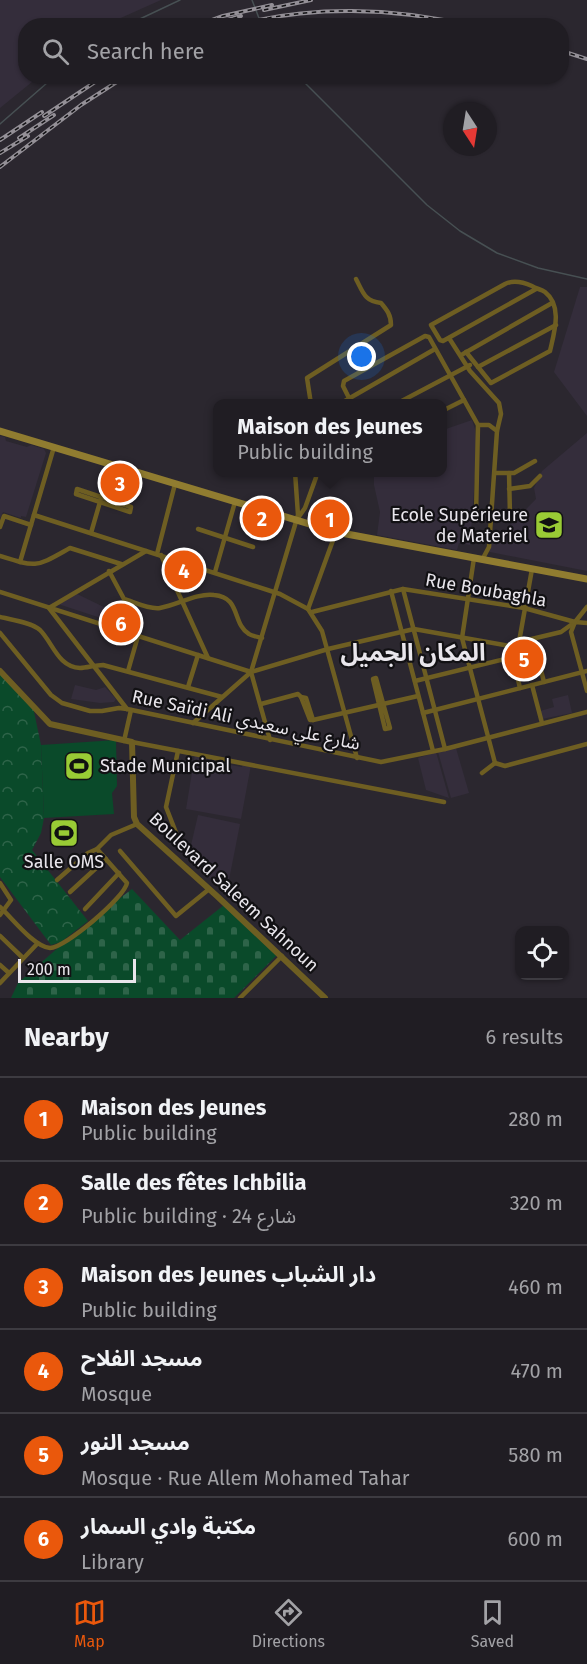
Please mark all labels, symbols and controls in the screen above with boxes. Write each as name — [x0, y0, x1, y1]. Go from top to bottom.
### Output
search box — [18, 18, 569, 84]
icon: search — [39, 35, 72, 68]
text: Search here — [87, 38, 205, 65]
north arrow — [443, 102, 497, 156]
your location — [347, 342, 376, 371]
popup — [213, 399, 447, 477]
text: Maison des Jeunes — [237, 413, 423, 440]
text: Public building — [237, 440, 373, 464]
pin: 3 — [100, 460, 140, 506]
pin: 2 — [242, 496, 282, 540]
pin: 1 — [310, 496, 350, 542]
place label: Ecole Supérieure de Materiel — [391, 504, 528, 547]
school or university icon: Ecole Supérieure de Materiel — [533, 509, 565, 541]
pin: 4 — [164, 548, 204, 592]
street label: Rue Boubaghla — [424, 568, 548, 612]
pin: 6 — [102, 600, 140, 646]
pin: 5 — [504, 636, 544, 682]
district label: المكان الجميل — [340, 639, 486, 667]
street label: Rue Saïdi Ali شارع علي سعيدي — [129, 685, 362, 758]
sports icon: Stade Municipal — [63, 750, 95, 782]
place label: Stade Municipal — [100, 755, 231, 777]
street label: Boulevard Saleem Sahnoun — [145, 808, 323, 976]
sports icon: Salle OMS — [48, 817, 80, 849]
place label: Salle OMS — [24, 851, 104, 873]
map controls — [515, 926, 569, 980]
button: locate — [515, 926, 569, 980]
scale bar — [18, 956, 136, 983]
text: 200 m — [27, 960, 71, 979]
text: Nearby — [24, 1022, 109, 1053]
text: 6 results — [486, 1025, 563, 1049]
text: Maison des Jeunes — [81, 1094, 266, 1121]
text: 1 — [39, 1107, 48, 1131]
text: 280 m — [508, 1107, 563, 1131]
text: Public building — [81, 1121, 217, 1145]
text: Salle des fêtes Ichbilia — [81, 1169, 307, 1196]
text: 2 — [38, 1191, 49, 1215]
text: 320 m — [510, 1191, 563, 1215]
text: Public building · شارع 24 — [81, 1204, 296, 1228]
text: Maison des Jeunes دار الشباب — [81, 1261, 376, 1288]
text: 3 — [38, 1275, 49, 1299]
text: 460 m — [508, 1275, 563, 1299]
text: Public building — [81, 1298, 217, 1322]
text: مسجد الفلاح — [81, 1345, 203, 1372]
text: 4 — [38, 1359, 49, 1383]
text: 470 m — [511, 1359, 563, 1383]
text: Mosque — [81, 1382, 152, 1406]
text: مسجد النور — [81, 1429, 190, 1456]
text: 5 — [38, 1443, 49, 1467]
text: 580 m — [508, 1443, 563, 1467]
text: Mosque · Rue Allem Mohamed Tahar — [81, 1466, 410, 1490]
text: مكتبة وادي السمار — [81, 1513, 256, 1540]
text: 6 — [38, 1527, 49, 1551]
text: 600 m — [508, 1527, 563, 1551]
text: Library — [81, 1550, 144, 1574]
tab: Map — [73, 1596, 106, 1651]
tab: Directions — [252, 1596, 325, 1651]
tab: Saved — [471, 1596, 514, 1651]

